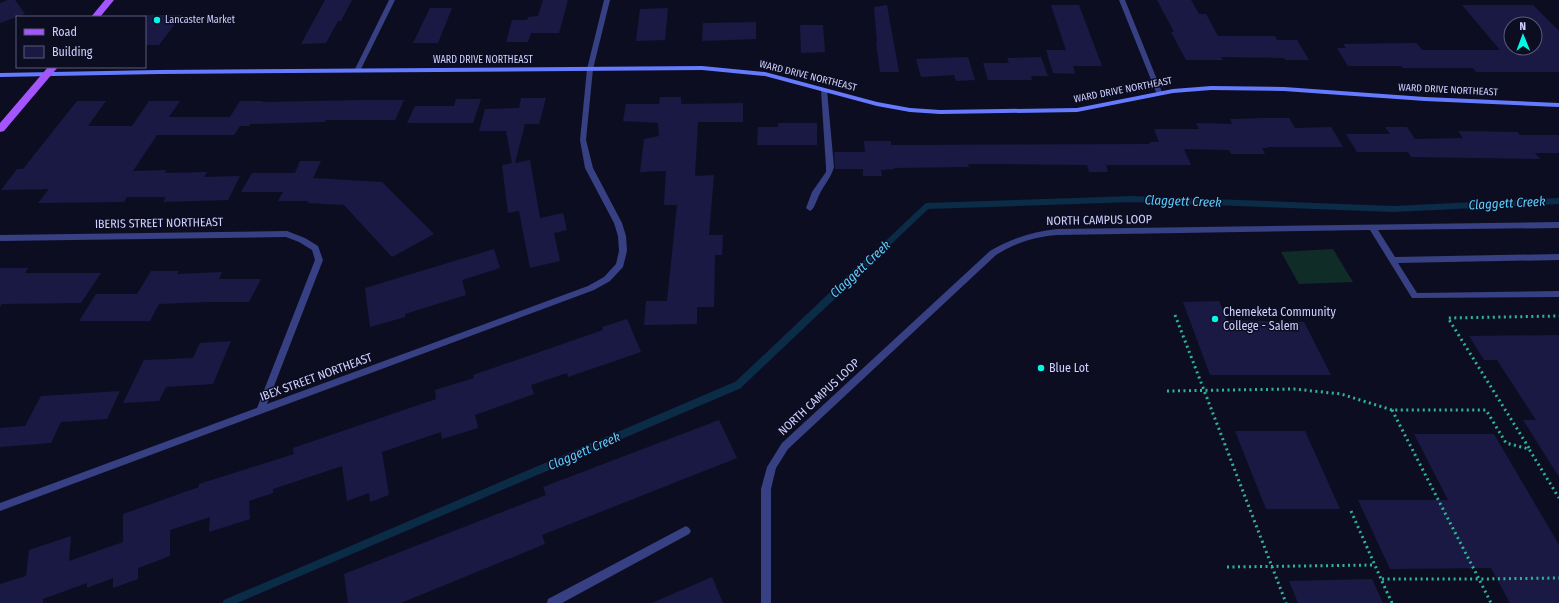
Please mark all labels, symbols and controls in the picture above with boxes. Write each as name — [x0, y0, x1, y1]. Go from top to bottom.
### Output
place label: Lancaster Market — [165, 14, 236, 26]
marker: Lancaster Market — [152, 15, 162, 25]
legend — [16, 16, 146, 68]
north arrow — [1503, 16, 1543, 56]
text: N — [1519, 20, 1526, 33]
text: Road — [52, 25, 77, 39]
text: Building — [52, 45, 93, 59]
street label: WARD DRIVE NORTHEAST — [433, 54, 533, 66]
street label: WARD DRIVE NORTHEAST — [758, 58, 858, 94]
street label: WARD DRIVE NORTHEAST — [1073, 75, 1174, 105]
street label: WARD DRIVE NORTHEAST — [1398, 81, 1499, 99]
water label: Claggett Creek — [1144, 192, 1222, 210]
water label: Claggett Creek — [1468, 193, 1546, 213]
street label: NORTH CAMPUS LOOP — [1046, 212, 1152, 228]
street label: IBERIS STREET NORTHEAST — [95, 215, 224, 231]
water label: Claggett Creek — [827, 237, 894, 301]
place label: Chemeketa Community College - Salem — [1223, 305, 1336, 333]
marker: Chemeketa Community College - Salem — [1210, 314, 1220, 324]
street label: IBEX STREET NORTHEAST — [258, 350, 375, 404]
street label: NORTH CAMPUS LOOP — [776, 356, 862, 438]
place label: Blue Lot — [1049, 361, 1089, 375]
marker: Blue Lot — [1036, 363, 1046, 373]
water label: Claggett Creek — [546, 429, 623, 473]

